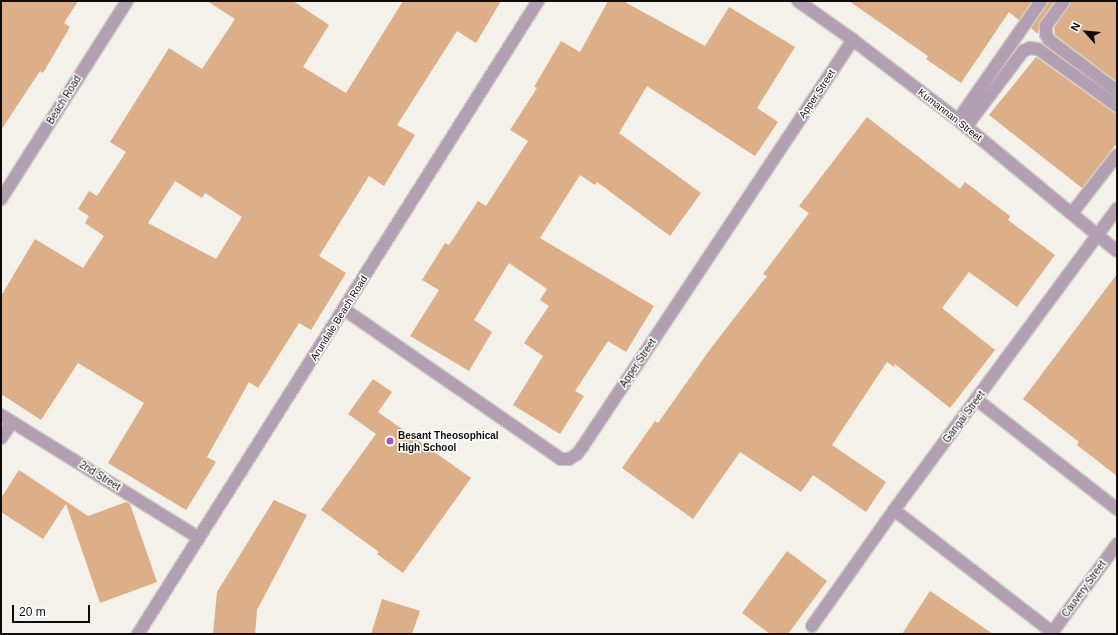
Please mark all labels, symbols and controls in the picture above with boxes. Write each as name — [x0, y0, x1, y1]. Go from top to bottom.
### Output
north arrow — [1066, 12, 1106, 52]
text: N — [1068, 20, 1082, 33]
street label: Apper Street — [796, 67, 838, 121]
street label: Beach Road — [44, 73, 84, 127]
street label: Kumannan Street — [916, 86, 984, 144]
street label: Arundale Beach Road — [308, 273, 370, 363]
street label: Apper Street — [617, 336, 659, 390]
street label: Gangai Street — [941, 389, 987, 445]
place label: Besant Theosophical High School — [398, 429, 499, 452]
marker: Besant Theosophical High School — [385, 436, 395, 446]
street label: 2nd Street — [77, 459, 123, 493]
street label: Cauvery Street — [1060, 558, 1108, 620]
scale bar — [14, 597, 92, 623]
text: 20 m — [19, 605, 46, 619]

